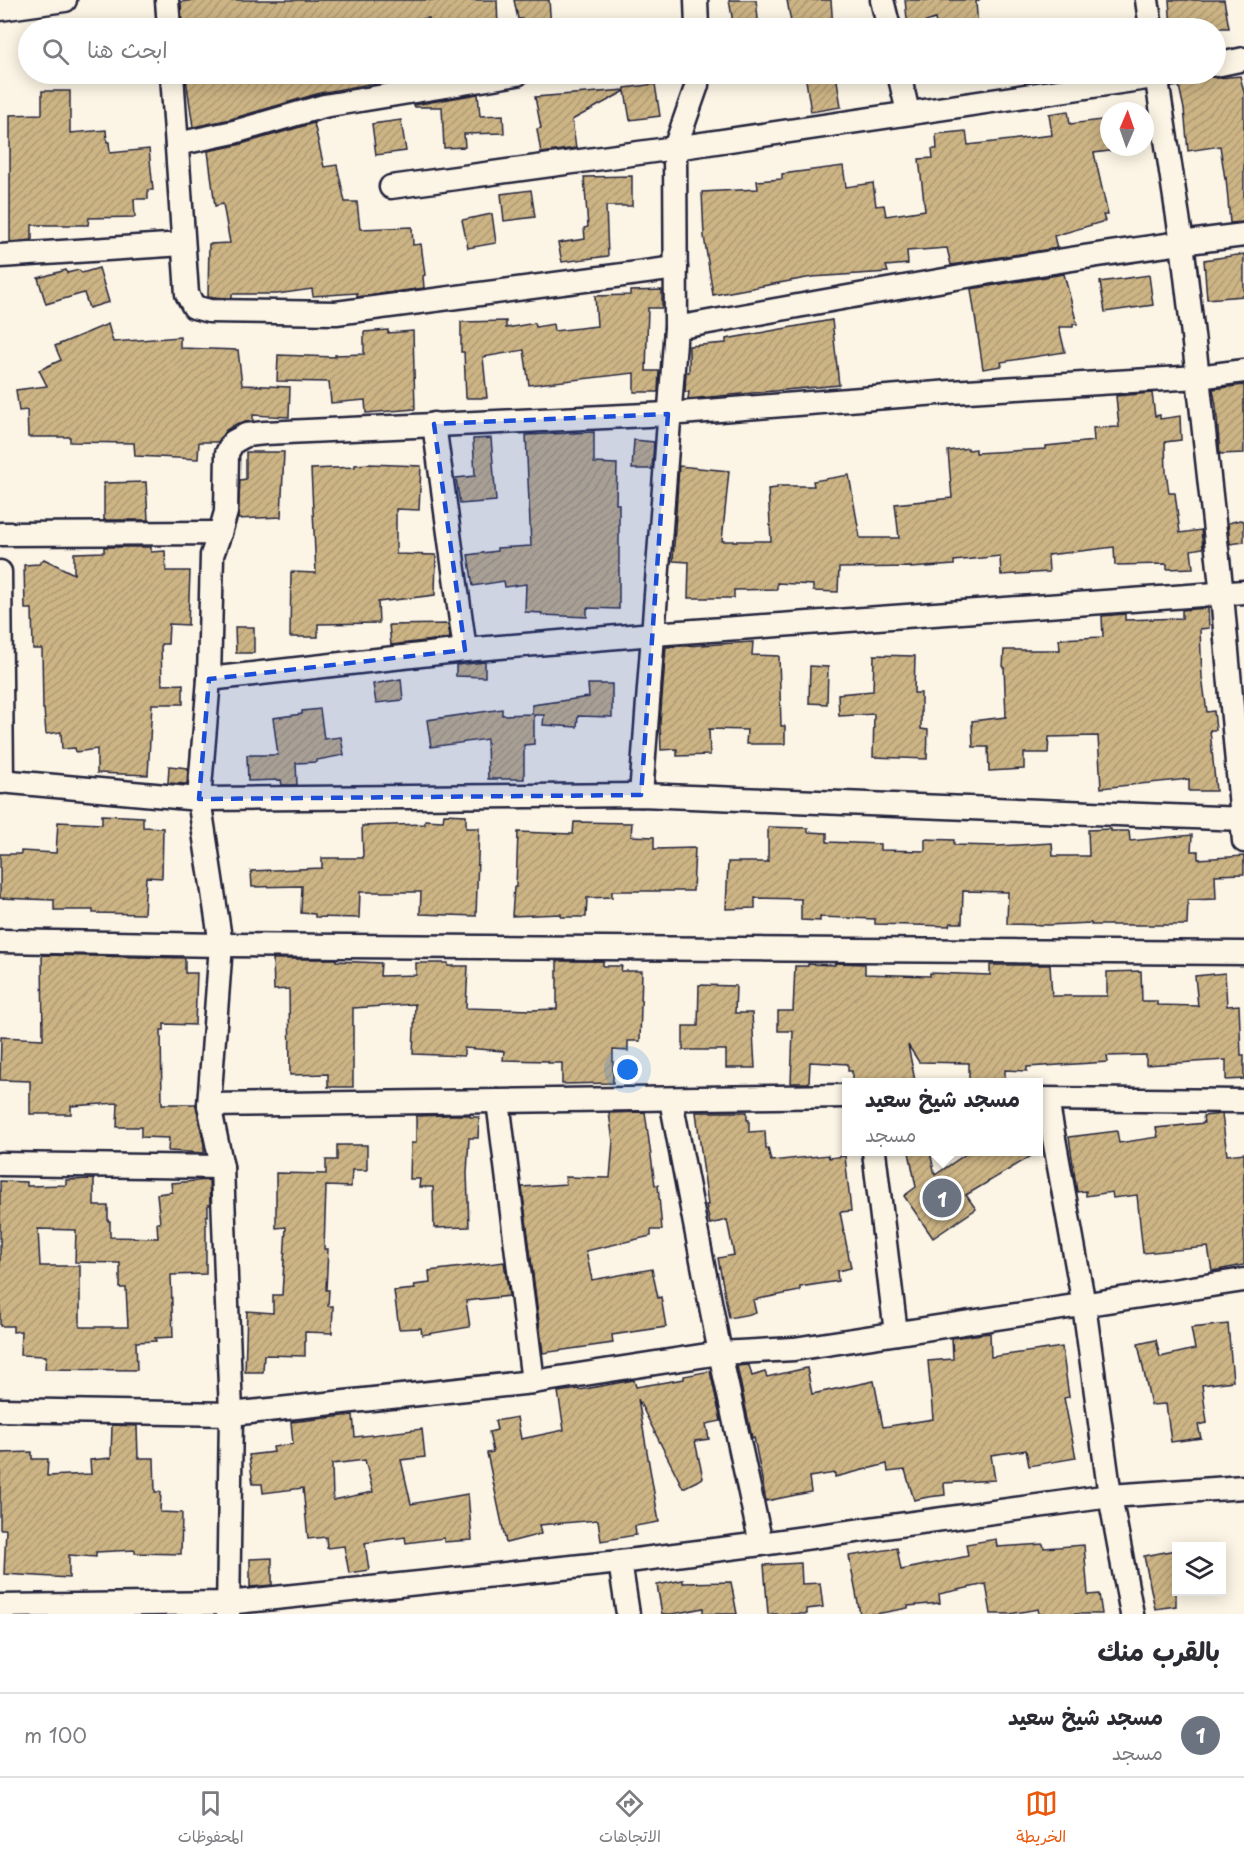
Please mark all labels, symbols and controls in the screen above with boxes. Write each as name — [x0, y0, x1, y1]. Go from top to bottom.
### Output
search box — [18, 18, 1226, 84]
text: ابحث هنا — [87, 32, 168, 65]
icon: search — [39, 35, 72, 68]
north arrow — [1100, 102, 1154, 156]
your location — [613, 1055, 642, 1084]
popup — [842, 1078, 1043, 1156]
text: مسجد شيخ سعيد — [865, 1081, 1020, 1114]
text: مسجد — [865, 1119, 916, 1149]
pin: 1 — [922, 1176, 962, 1220]
map controls — [1172, 1542, 1226, 1596]
button: layers — [1172, 1542, 1226, 1596]
text: بالقرب منك — [1098, 1631, 1220, 1670]
text: مسجد شيخ سعيد — [1008, 1699, 1163, 1732]
text: 100 m — [24, 1720, 87, 1750]
text: 1 — [1196, 1720, 1205, 1750]
text: مسجد — [1112, 1737, 1163, 1767]
tab: المحفوظات — [178, 1787, 244, 1851]
tab: الاتجاهات — [599, 1787, 661, 1851]
tab: الخريطة — [1016, 1787, 1066, 1851]

